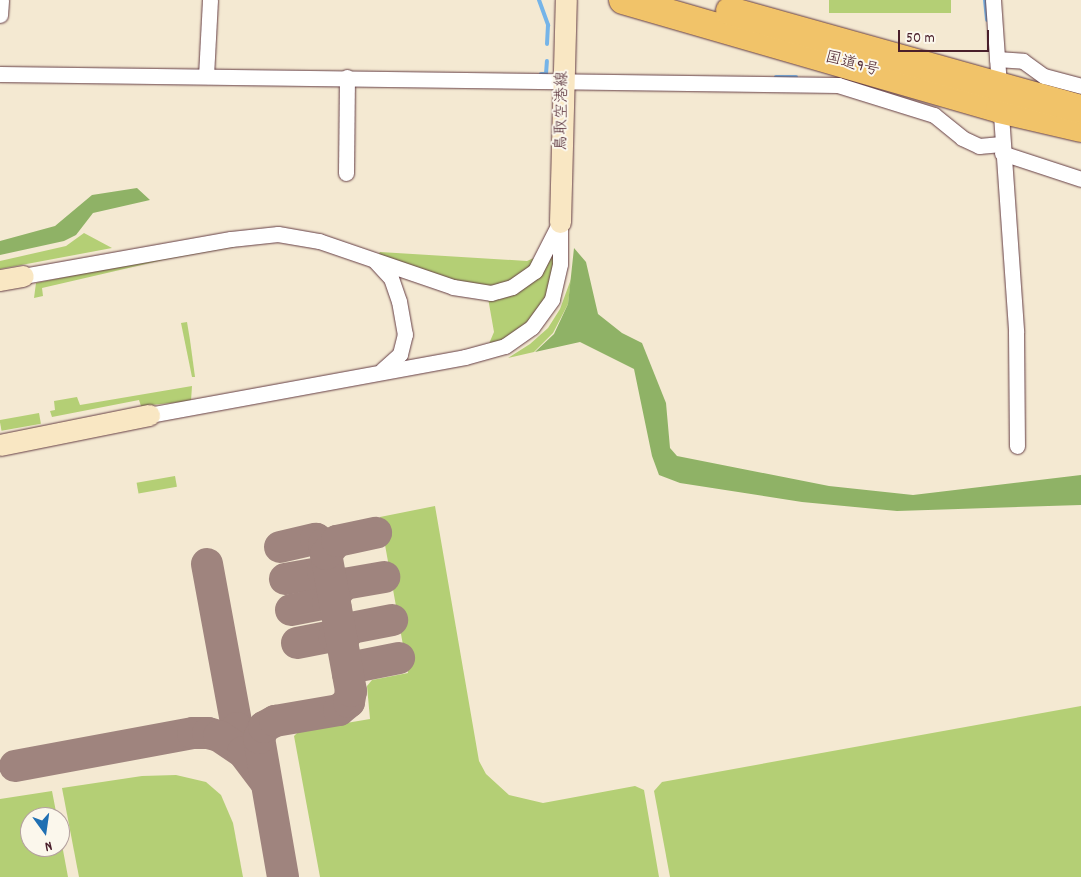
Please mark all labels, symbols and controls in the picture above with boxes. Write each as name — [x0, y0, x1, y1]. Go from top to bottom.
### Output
scale bar — [901, 20, 992, 52]
text: 50 m — [906, 28, 935, 50]
street label: 国道9号 — [823, 49, 881, 81]
street label: 鳥取空港線 — [553, 71, 573, 151]
north arrow — [20, 807, 70, 857]
text: N — [43, 835, 54, 856]

